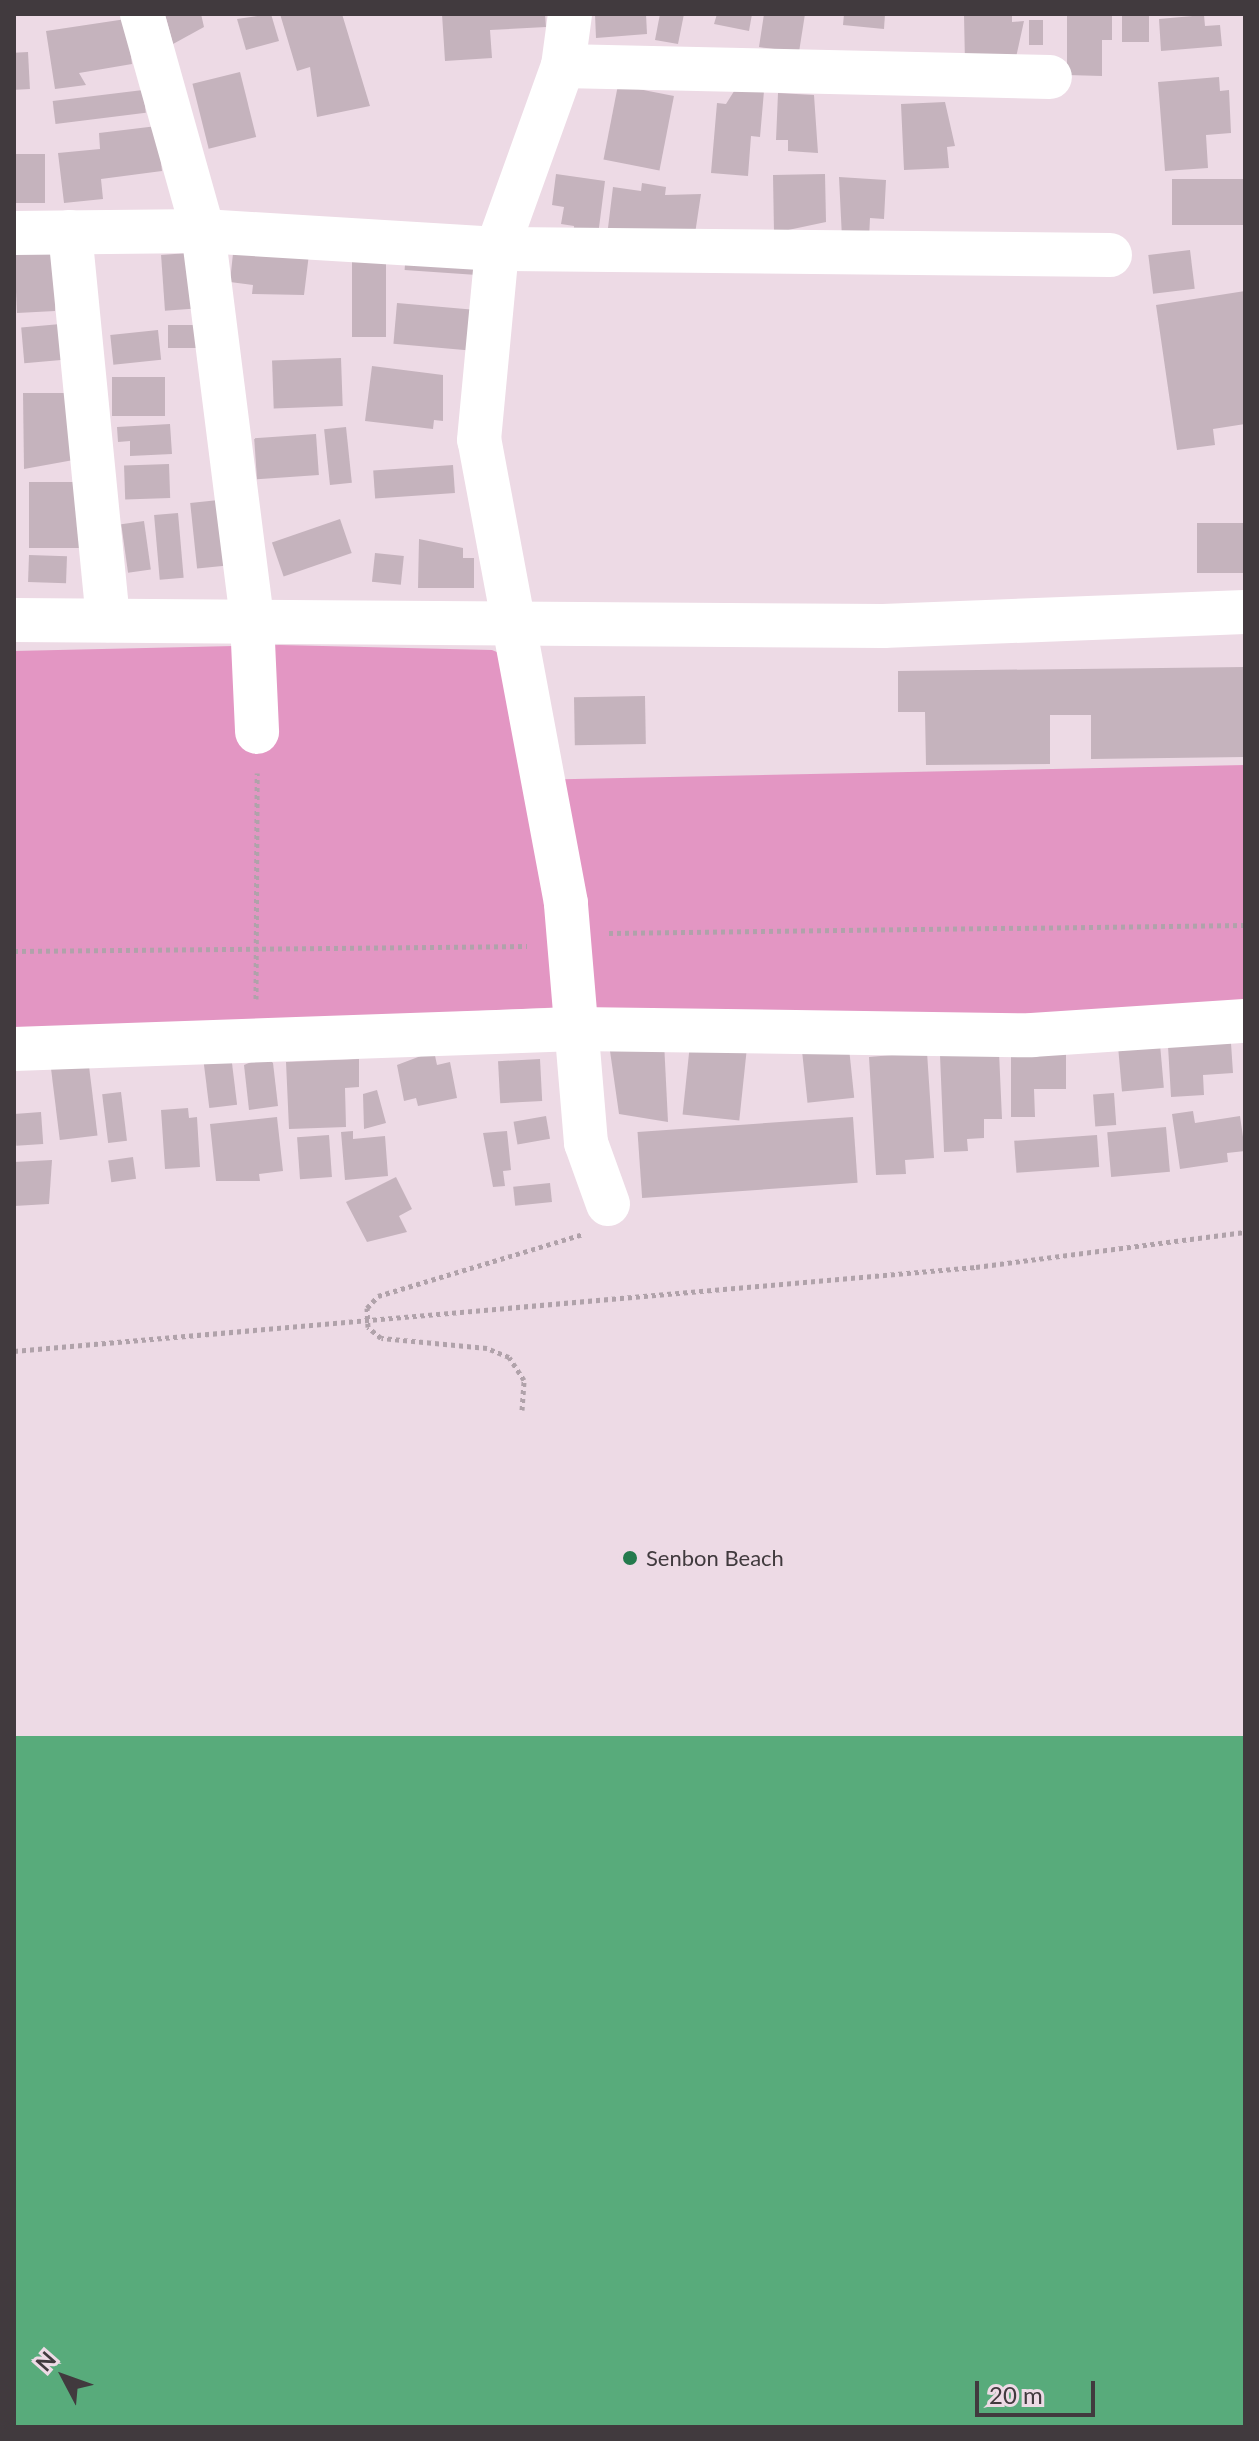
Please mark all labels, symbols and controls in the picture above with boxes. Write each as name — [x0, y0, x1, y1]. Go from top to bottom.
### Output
place label: Senbon Beach — [646, 1545, 784, 1571]
marker: Senbon Beach — [621, 1549, 639, 1567]
north arrow — [24, 2337, 104, 2417]
text: N — [30, 2346, 61, 2376]
scale bar — [979, 2365, 1099, 2415]
text: 20 m — [989, 2380, 1043, 2409]

